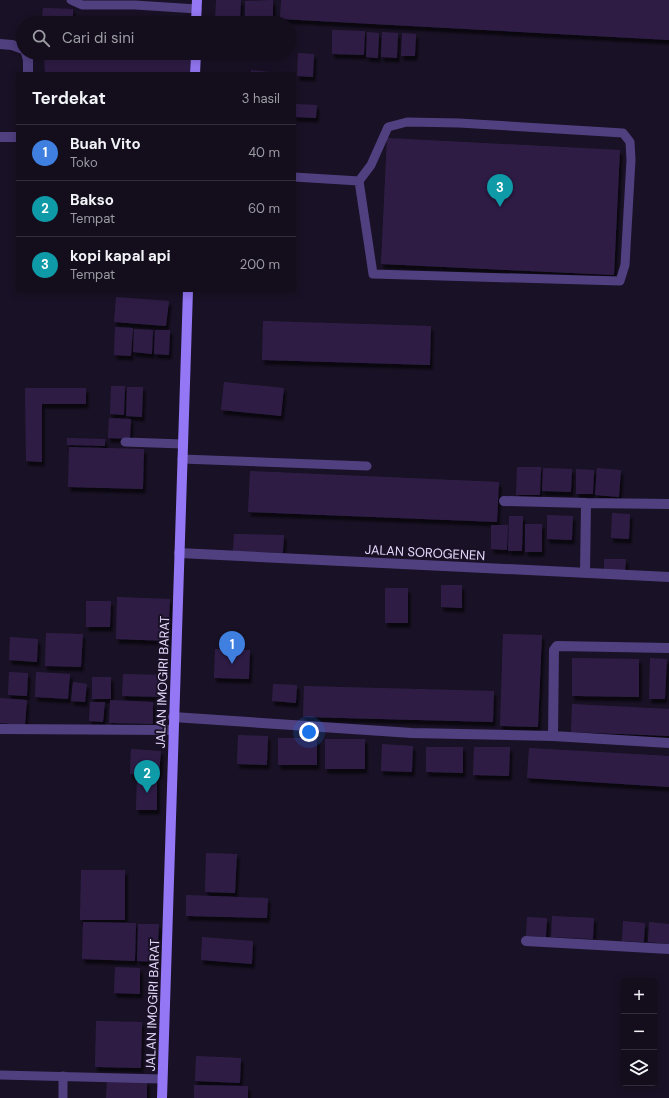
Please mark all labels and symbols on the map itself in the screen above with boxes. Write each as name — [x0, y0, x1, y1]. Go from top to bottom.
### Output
pin: 3 — [487, 174, 513, 207]
street label: JALAN SOROGENEN — [364, 541, 486, 564]
street label: JALAN IMOGIRI BARAT — [152, 615, 173, 749]
pin: 1 — [219, 631, 245, 664]
your location — [299, 722, 319, 742]
pin: 2 — [134, 760, 160, 793]
street label: JALAN IMOGIRI BARAT — [142, 938, 163, 1072]

